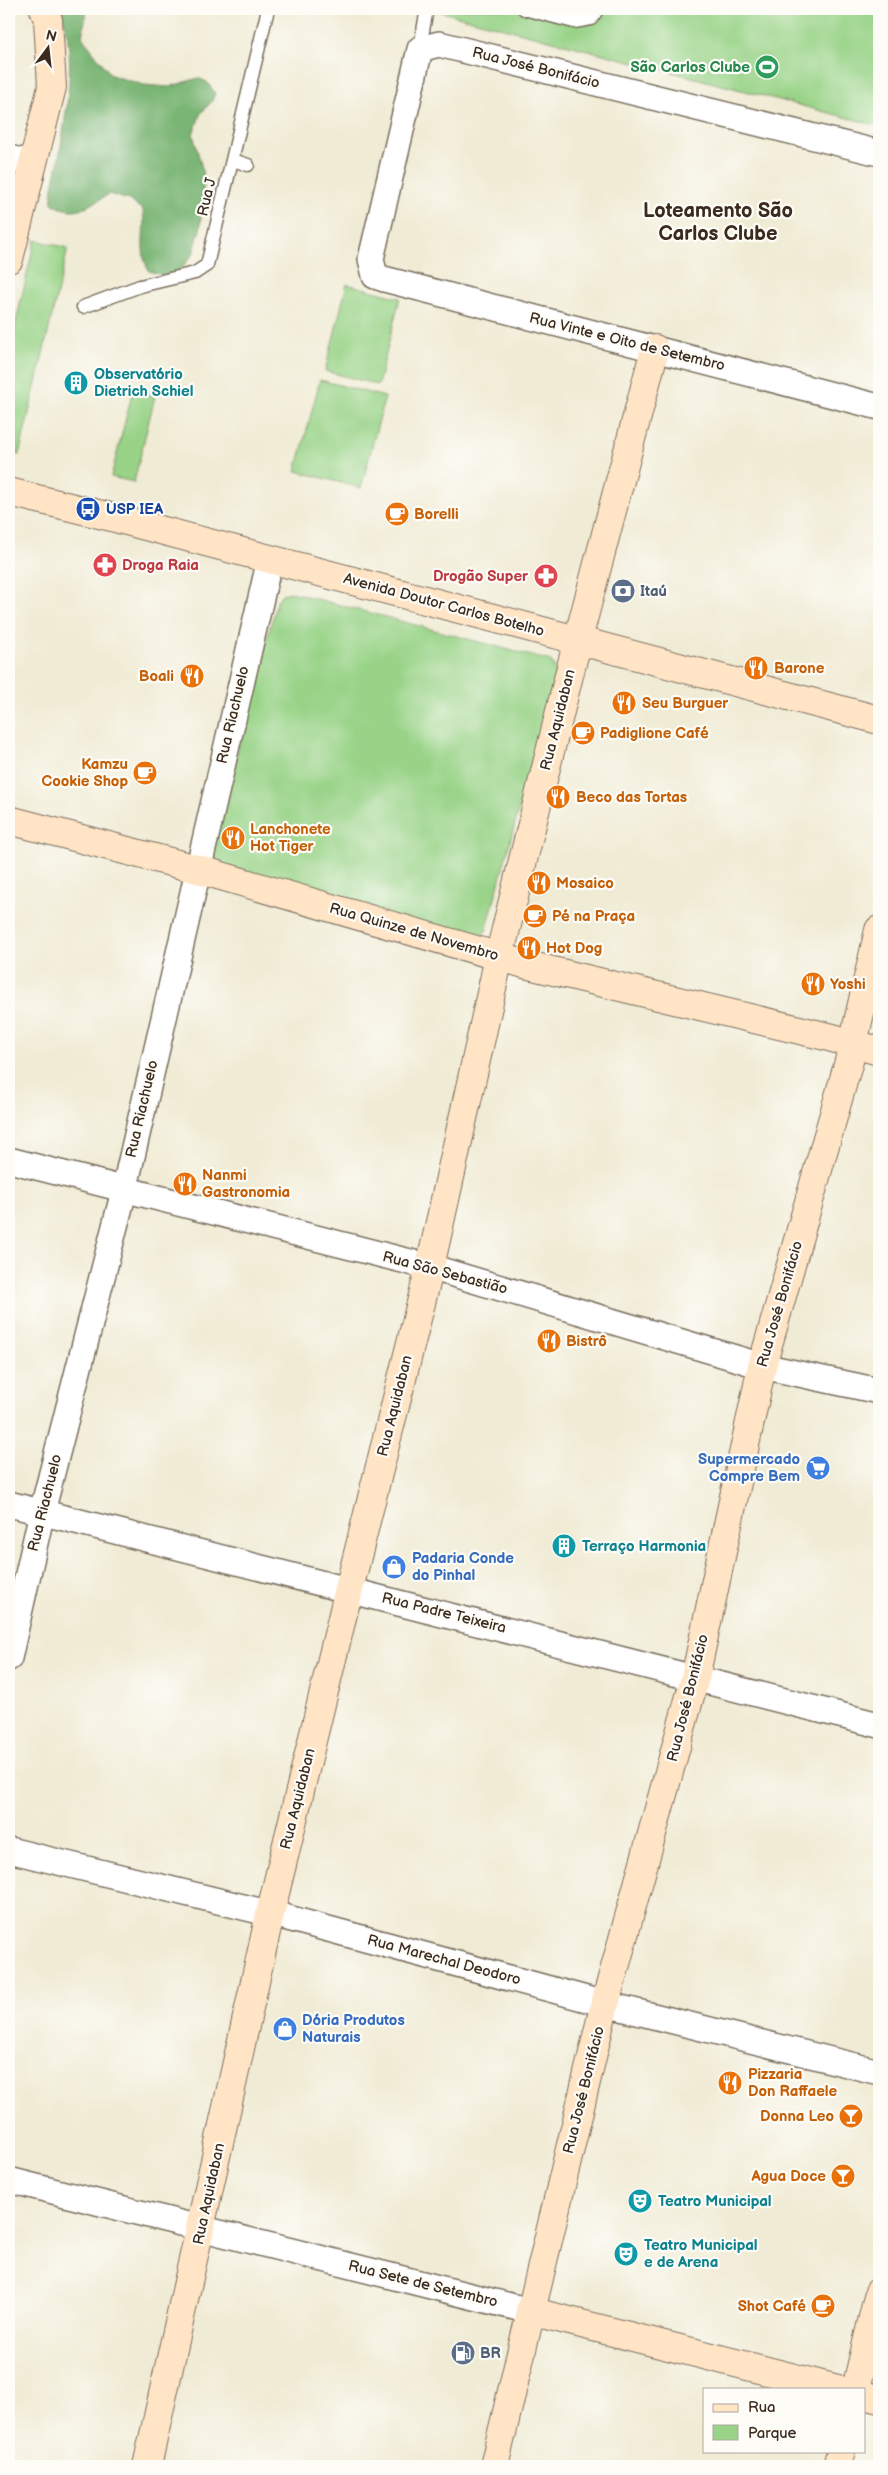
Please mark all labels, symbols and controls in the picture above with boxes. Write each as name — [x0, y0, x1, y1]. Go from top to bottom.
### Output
north arrow — [22, 22, 72, 72]
text: N — [44, 26, 59, 45]
street label: Rua José Bonifácio — [470, 43, 602, 93]
sports icon: São Carlos Clube — [754, 54, 780, 80]
place label: São Carlos Clube — [630, 58, 750, 77]
street label: Rua J — [193, 175, 221, 218]
district label: Loteamento São Carlos Clube — [643, 199, 793, 246]
street label: Rua Vinte e Oito de Setembro — [527, 308, 727, 376]
place label: Observatório Dietrich Schiel — [94, 365, 193, 401]
building icon: Observatório Dietrich Schiel — [63, 370, 89, 396]
bus stop icon: USP IEA — [75, 496, 101, 522]
place label: USP IEA — [106, 500, 164, 519]
cafe icon: Borelli — [384, 501, 410, 527]
place label: Borelli — [414, 505, 459, 524]
pharmacy icon: Droga Raia — [92, 552, 118, 578]
place label: Droga Raia — [122, 556, 199, 575]
pharmacy icon: Drogão Super — [533, 563, 559, 589]
place label: Drogão Super — [433, 567, 529, 586]
street label: Avenida Doutor Carlos Botelho — [342, 569, 546, 641]
bank icon: Itaú — [610, 578, 636, 604]
place label: Itaú — [640, 582, 667, 601]
restaurant icon: Barone — [743, 655, 769, 681]
place label: Barone — [774, 659, 825, 678]
restaurant icon: Boali — [179, 663, 205, 689]
street label: Rua Riachuelo — [213, 664, 253, 766]
place label: Boali — [139, 667, 174, 686]
street label: Rua Aquidaban — [536, 667, 580, 773]
restaurant icon: Seu Burguer — [611, 690, 637, 716]
place label: Seu Burguer — [642, 694, 729, 713]
cafe icon: Padiglione Café — [570, 720, 596, 746]
place label: Padiglione Café — [600, 724, 709, 743]
place label: Kamzu Cookie Shop — [42, 755, 128, 791]
cafe icon: Kamzu Cookie Shop — [132, 760, 158, 786]
restaurant icon: Beco das Tortas — [545, 784, 571, 810]
place label: Beco das Tortas — [576, 788, 687, 807]
place label: Lanchonete Hot Tiger — [250, 820, 331, 856]
restaurant icon: Lanchonete Hot Tiger — [220, 825, 246, 851]
restaurant icon: Mosaico — [526, 870, 552, 896]
place label: Mosaico — [556, 874, 614, 893]
street label: Rua Quinze de Novembro — [327, 899, 501, 965]
cafe icon: Pé na Praça — [522, 903, 548, 929]
place label: Pé na Praça — [552, 907, 635, 926]
restaurant icon: Hot Dog — [516, 935, 542, 961]
place label: Hot Dog — [546, 939, 602, 958]
restaurant icon: Yoshi — [800, 971, 826, 997]
place label: Yoshi — [830, 975, 866, 994]
street label: Rua Riachuelo — [122, 1058, 162, 1160]
place label: Nanmi Gastronomia — [202, 1166, 290, 1202]
restaurant icon: Nanmi Gastronomia — [172, 1171, 198, 1197]
street label: Rua José Bonifácio — [753, 1239, 807, 1369]
street label: Rua São Sebastião — [380, 1247, 510, 1299]
restaurant icon: Bistrô — [536, 1328, 562, 1354]
place label: Bistrô — [566, 1332, 607, 1351]
street label: Rua Aquidaban — [373, 1353, 417, 1459]
place label: Supermercado Compre Bem — [698, 1450, 800, 1486]
street label: Rua Riachuelo — [24, 1452, 66, 1554]
supermarket icon: Supermercado Compre Bem — [805, 1455, 831, 1481]
building icon: Terraço Harmonia — [551, 1533, 577, 1559]
place label: Terraço Harmonia — [582, 1537, 706, 1556]
place label: Padaria Conde do Pinhal — [412, 1549, 514, 1585]
shop icon: Padaria Conde do Pinhal — [381, 1554, 407, 1580]
street label: Rua Padre Teixeira — [380, 1588, 508, 1638]
street label: Rua José Bonifácio — [663, 1632, 713, 1764]
street label: Rua Aquidaban — [276, 1746, 320, 1852]
street label: Rua Marechal Deodoro — [365, 1930, 523, 1990]
place label: Dória Produtos Naturais — [302, 2011, 405, 2047]
shop icon: Dória Produtos Naturais — [272, 2016, 298, 2042]
street label: Rua José Bonifácio — [559, 2024, 609, 2156]
place label: Pizzaria Don Raffaele — [748, 2065, 838, 2101]
restaurant icon: Pizzaria Don Raffaele — [717, 2070, 743, 2096]
bar icon: Donna Leo — [838, 2103, 864, 2129]
place label: Donna Leo — [760, 2107, 834, 2126]
street label: Rua Aquidaban — [189, 2141, 229, 2247]
bar icon: Agua Doce — [830, 2163, 856, 2189]
place label: Agua Doce — [750, 2167, 826, 2186]
theatre icon: Teatro Municipal — [627, 2188, 653, 2214]
place label: Teatro Municipal — [658, 2192, 772, 2211]
place label: Teatro Municipal e de Arena — [644, 2236, 758, 2272]
theatre icon: Teatro Municipal e de Arena — [613, 2241, 639, 2267]
street label: Rua Sete de Setembro — [346, 2256, 500, 2312]
cafe icon: Shot Café — [810, 2293, 836, 2319]
place label: Shot Café — [738, 2297, 806, 2316]
fuel station icon: BR — [450, 2340, 476, 2366]
place label: BR — [480, 2344, 501, 2363]
legend — [703, 2388, 866, 2452]
text: Rua — [748, 2398, 776, 2417]
text: Parque — [748, 2424, 797, 2443]

